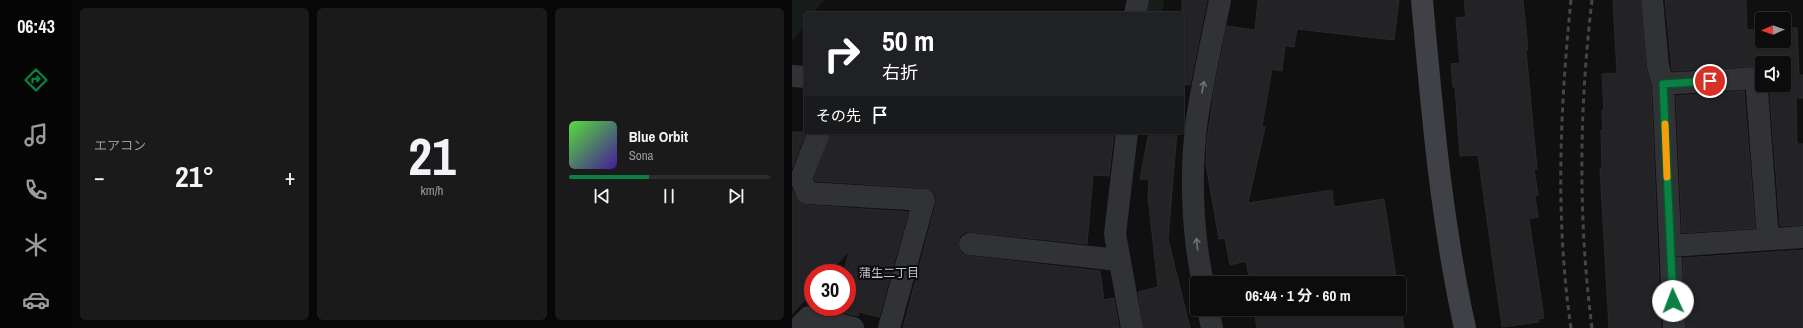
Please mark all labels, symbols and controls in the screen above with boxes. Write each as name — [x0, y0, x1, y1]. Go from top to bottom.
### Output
north arrow — [1755, 12, 1791, 48]
map controls — [1755, 12, 1791, 92]
text: 06:43 — [17, 14, 55, 39]
text: 50 m — [882, 22, 934, 60]
icon: right — [816, 28, 868, 80]
button: sound — [1755, 56, 1791, 92]
text: 右折 — [882, 60, 918, 85]
pin — [1693, 64, 1727, 98]
icon: directions — [22, 66, 50, 94]
icon: arrive — [1699, 70, 1721, 92]
one-way arrow — [1200, 81, 1208, 94]
icon: arrive — [869, 104, 891, 126]
text: その先 — [816, 105, 861, 126]
icon: music — [22, 121, 50, 149]
text: 21 — [408, 121, 456, 191]
text: Blue Orbit — [629, 126, 688, 147]
text: エアコン — [94, 137, 146, 154]
text: Sona — [629, 147, 654, 164]
text: 21° — [175, 156, 214, 196]
text: − — [94, 162, 105, 192]
text: + — [285, 162, 295, 192]
icon: phone — [22, 176, 50, 204]
text: km/h — [420, 182, 444, 199]
icon: previous — [591, 185, 613, 207]
icon: pause — [658, 185, 680, 207]
icon: next — [725, 185, 747, 207]
icon: climate — [22, 231, 50, 259]
one-way arrow — [1193, 238, 1201, 251]
speed limit sign: 30 — [804, 264, 856, 316]
district label: 蒲生二丁目 — [859, 265, 919, 281]
position arrow — [1652, 280, 1694, 322]
text: 06:44 · 1 分 · 60 m — [1245, 285, 1351, 306]
icon: car — [22, 286, 50, 314]

